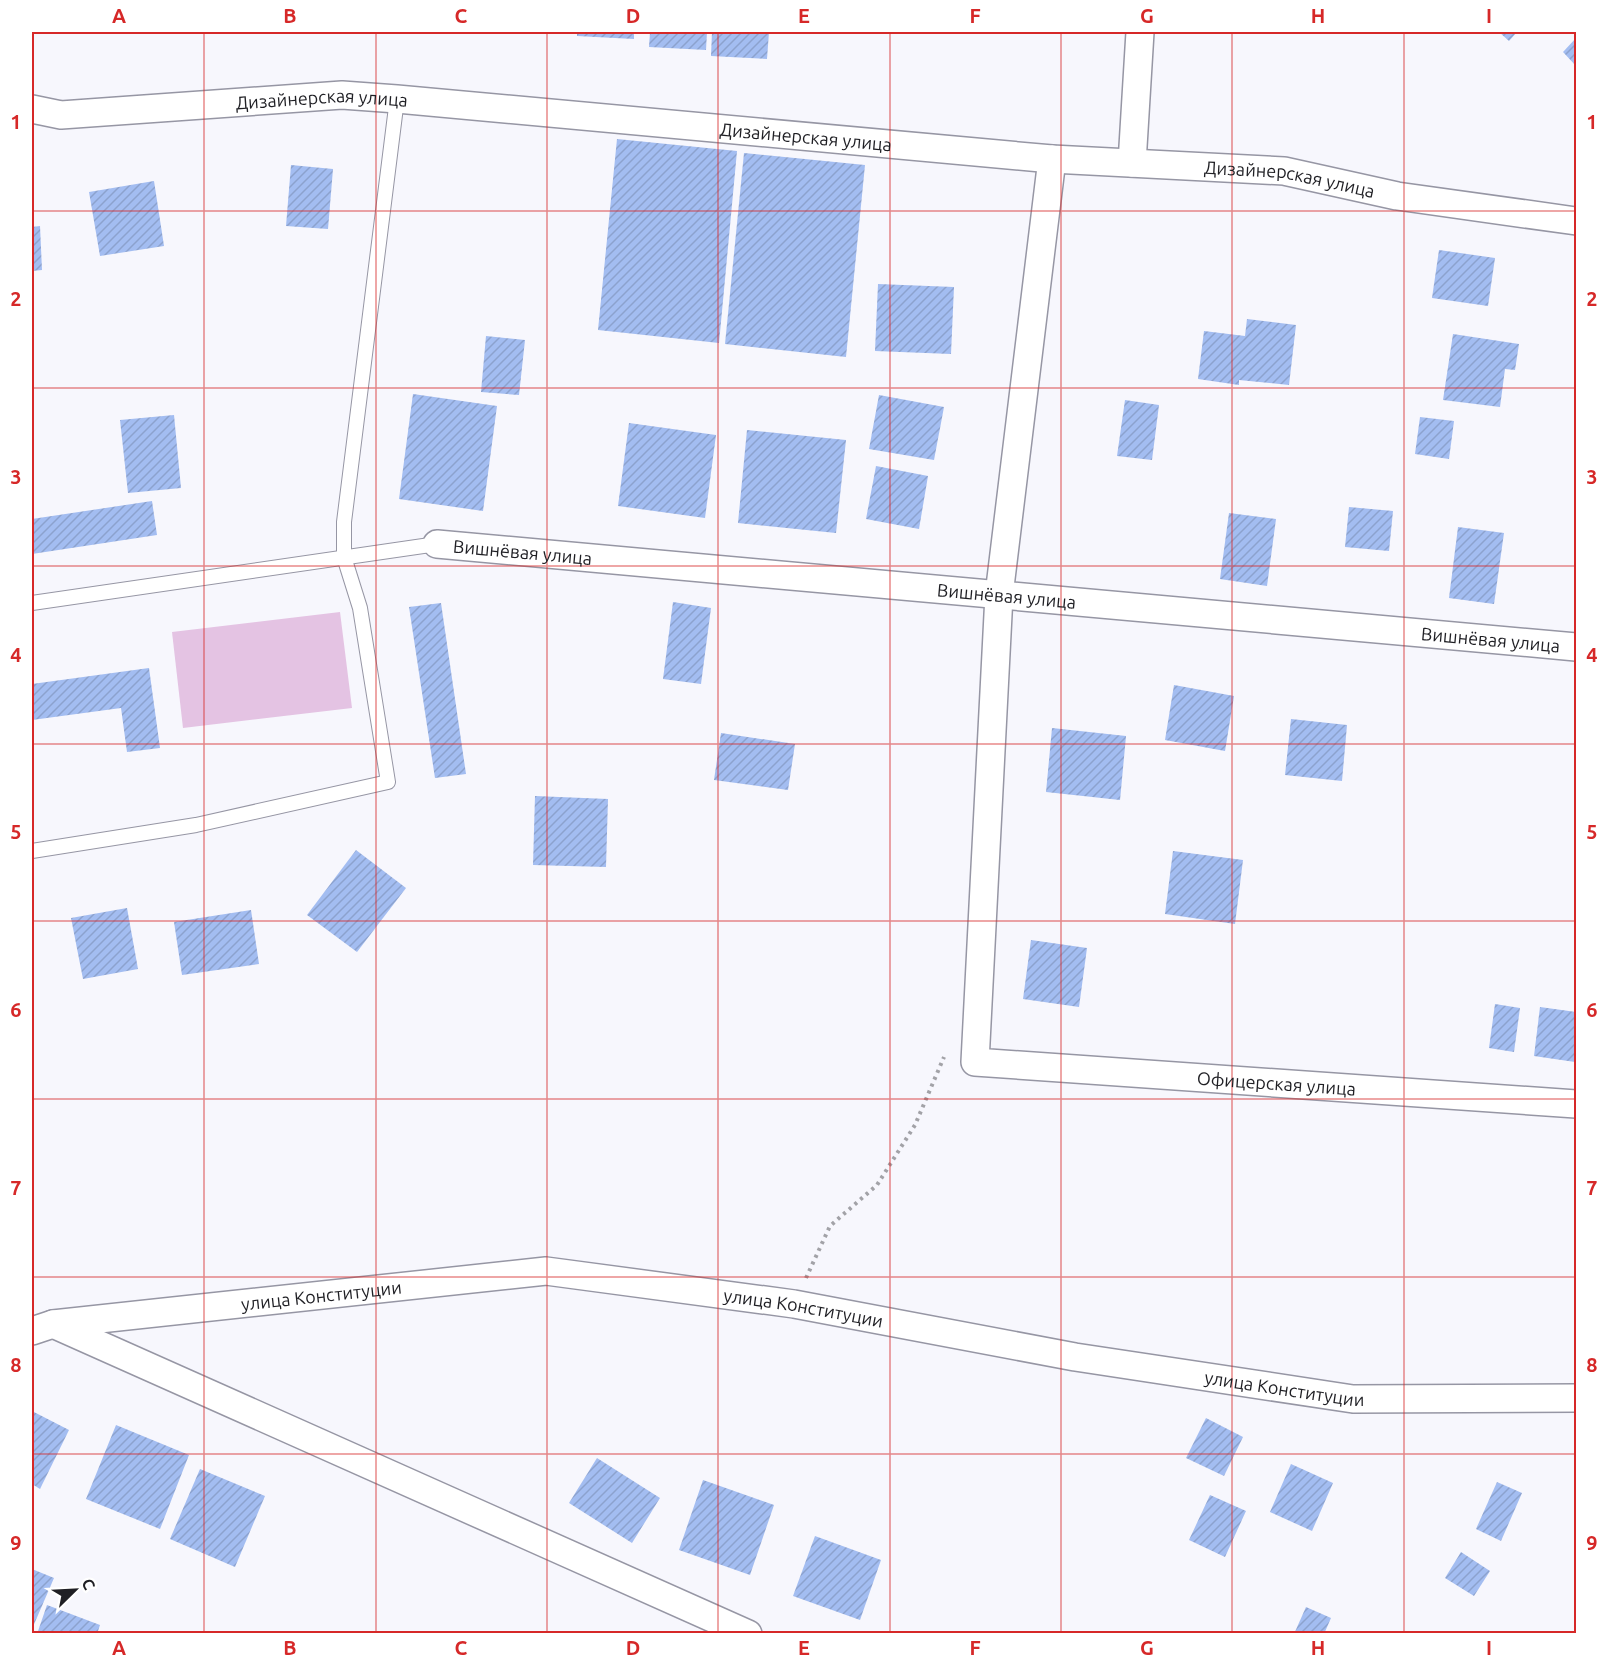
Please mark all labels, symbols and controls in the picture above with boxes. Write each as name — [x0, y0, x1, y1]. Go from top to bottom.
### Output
text: A — [112, 4, 126, 27]
text: B — [283, 4, 297, 27]
text: C — [455, 4, 468, 27]
text: D — [626, 4, 640, 27]
text: E — [798, 4, 810, 27]
text: F — [969, 4, 981, 27]
text: G — [1140, 4, 1154, 27]
text: H — [1311, 4, 1325, 27]
text: I — [1486, 4, 1492, 27]
street label: Дизайнерская улица — [235, 85, 409, 113]
text: 1 — [10, 110, 22, 133]
text: 1 — [1586, 110, 1598, 133]
street label: Дизайнерская улица — [719, 119, 893, 154]
street label: Дизайнерская улица — [1204, 157, 1377, 201]
text: 2 — [10, 287, 22, 310]
text: 2 — [1586, 287, 1598, 310]
text: 3 — [10, 465, 22, 488]
text: 3 — [1586, 465, 1598, 488]
street label: Вишнёвая улица — [452, 536, 593, 568]
street label: Вишнёвая улица — [936, 579, 1077, 612]
street label: Вишнёвая улица — [1420, 623, 1561, 656]
text: 4 — [10, 643, 22, 666]
text: 4 — [1586, 643, 1598, 666]
text: 5 — [10, 820, 22, 843]
text: 5 — [1586, 820, 1598, 843]
text: 6 — [10, 998, 22, 1021]
text: 6 — [1586, 998, 1598, 1021]
street label: Офицерская улица — [1196, 1068, 1357, 1099]
text: 7 — [10, 1176, 22, 1199]
text: 7 — [1586, 1176, 1598, 1199]
street label: улица Конституции — [240, 1277, 403, 1314]
street label: улица Конституции — [722, 1285, 885, 1331]
text: 8 — [10, 1353, 22, 1376]
text: 8 — [1586, 1353, 1598, 1376]
street label: улица Конституции — [1203, 1367, 1364, 1409]
text: 9 — [10, 1531, 22, 1554]
text: 9 — [1586, 1531, 1598, 1554]
north arrow — [45, 1560, 105, 1620]
text: С — [78, 1576, 99, 1592]
text: A — [112, 1636, 126, 1659]
text: B — [283, 1636, 297, 1659]
text: C — [455, 1636, 468, 1659]
text: D — [626, 1636, 640, 1659]
text: E — [798, 1636, 810, 1659]
text: F — [969, 1636, 981, 1659]
text: G — [1140, 1636, 1154, 1659]
text: H — [1311, 1636, 1325, 1659]
text: I — [1486, 1636, 1492, 1659]

